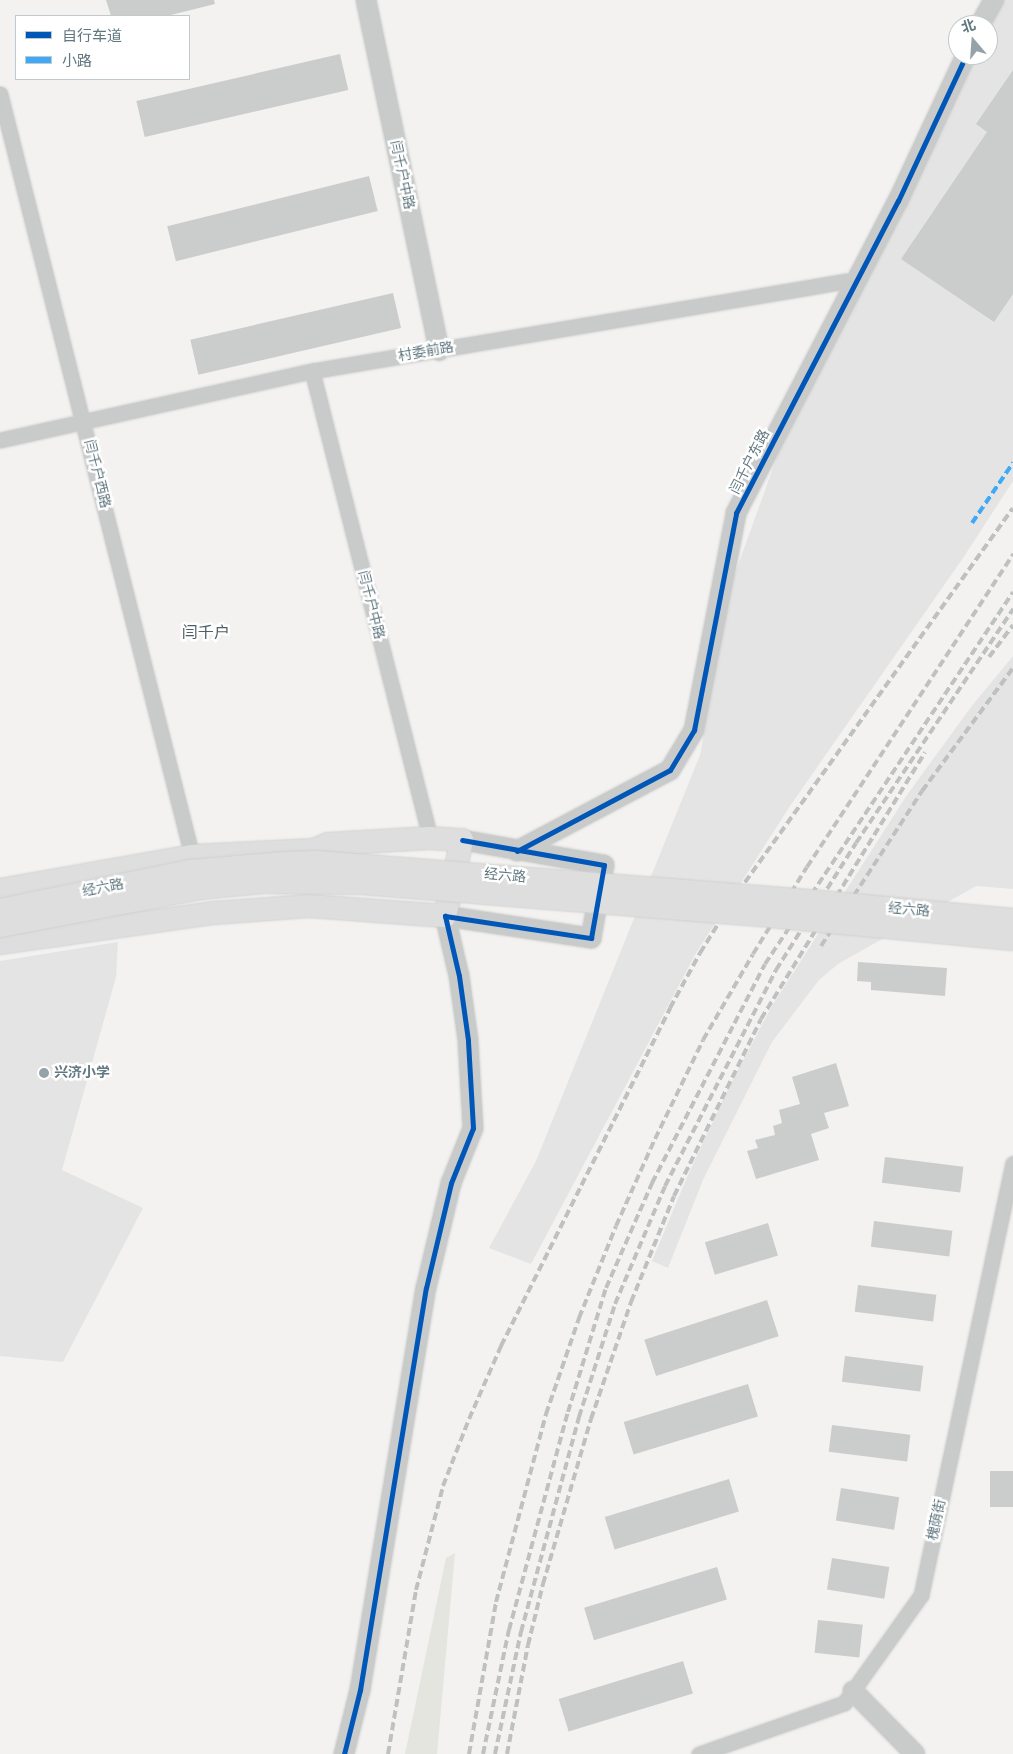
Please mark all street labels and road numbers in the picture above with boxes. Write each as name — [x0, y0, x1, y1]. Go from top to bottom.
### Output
street label: 闫千户中路 — [387, 139, 417, 211]
street label: 村委前路 — [397, 339, 455, 365]
street label: 闫千户东路 — [727, 427, 773, 497]
street label: 闫千户西路 — [80, 438, 114, 510]
street label: 闫千户中路 — [354, 569, 388, 641]
street label: 经六路 — [483, 866, 527, 886]
street label: 经六路 — [81, 876, 125, 900]
street label: 经六路 — [887, 900, 931, 920]
street label: 槐荫街 — [924, 1498, 950, 1542]

